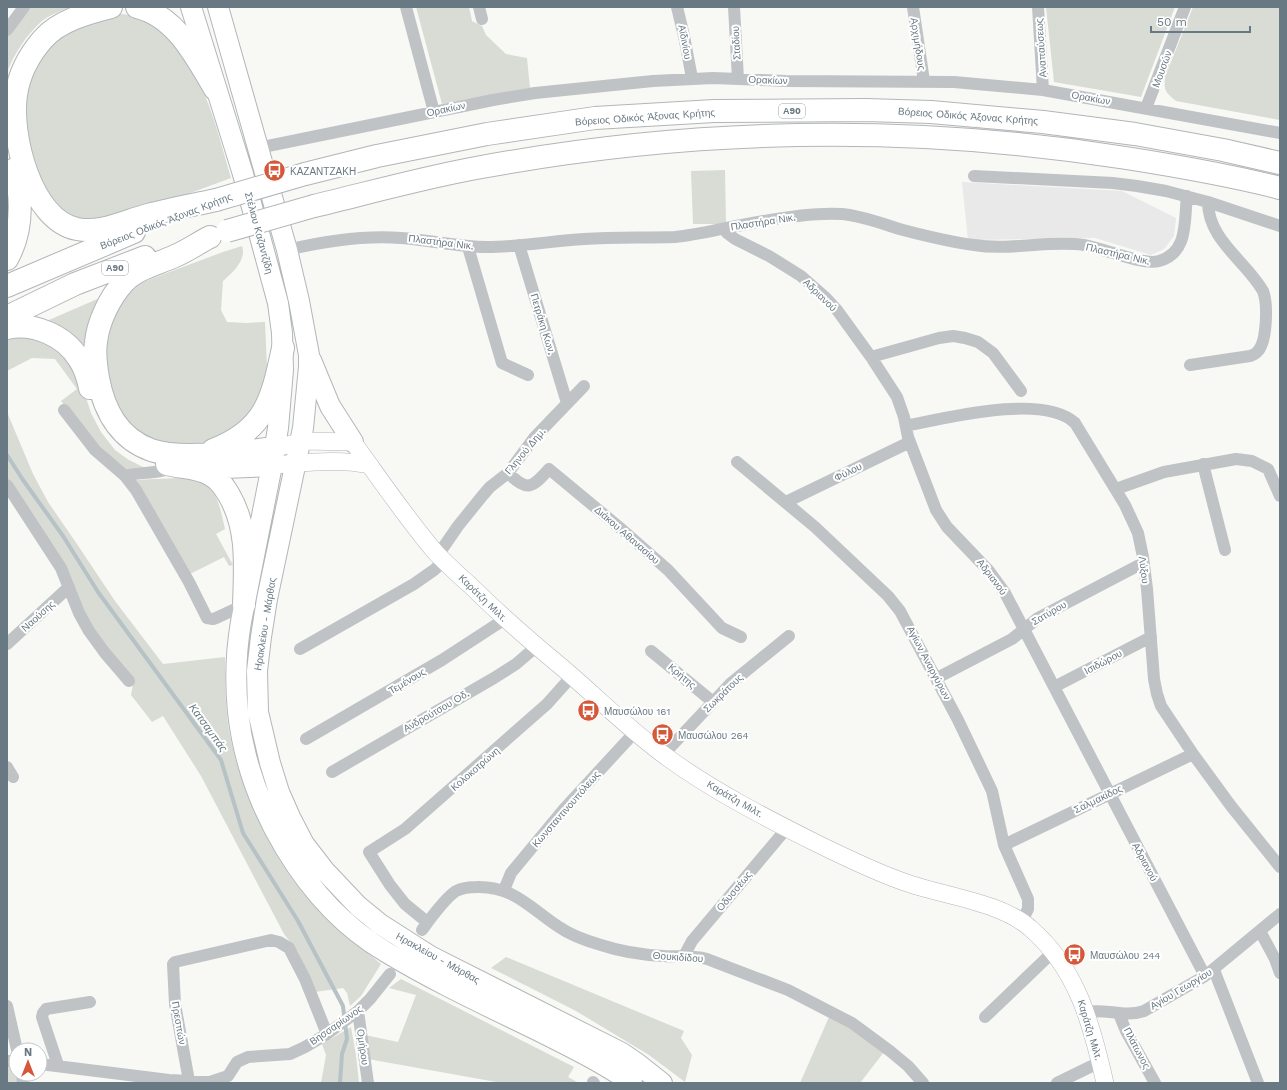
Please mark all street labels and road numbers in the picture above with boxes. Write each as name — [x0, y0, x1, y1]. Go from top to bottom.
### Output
street label: Αρχιμήδους — [908, 17, 928, 71]
street label: Αναπαύσεως — [1033, 18, 1049, 78]
street label: Αϊδινίου — [676, 24, 694, 60]
street label: Σταδίου — [730, 26, 742, 60]
street label: Μουσών — [1150, 49, 1174, 89]
street label: Ορακίων — [748, 74, 788, 86]
street label: Ορακίων — [1071, 89, 1111, 107]
street label: Ορακίων — [426, 100, 466, 118]
road number: Α90 — [779, 104, 805, 118]
street label: Βόρειος Οδικός Άξονας Κρήτης — [898, 106, 1039, 127]
street label: Βόρειος Οδικός Άξονας Κρήτης — [575, 107, 716, 128]
street label: Βόρειος Οδικός Άξονας Κρήτης — [99, 191, 234, 252]
street label: Στέλιου Καζαντζίδη — [242, 191, 275, 275]
street label: Πλαστήρα Νικ. — [730, 211, 796, 233]
street label: Πλαστήρα Νικ. — [408, 233, 474, 251]
street label: Πλαστήρα Νικ. — [1085, 241, 1151, 267]
road number: Α90 — [102, 261, 128, 275]
street label: Αδριανού — [801, 276, 839, 314]
street label: Πετράκη Κων. — [529, 292, 557, 356]
street label: Γληνού Δημ. — [503, 426, 547, 476]
street label: Φύλου — [832, 461, 864, 483]
street label: Διάκου Αθανασίου — [592, 504, 662, 566]
street label: Λύξου — [1136, 556, 1151, 584]
street label: Αδριανού — [975, 557, 1009, 597]
street label: Καράτζη Μιλτ. — [456, 572, 509, 625]
street label: Ηρακλείου - Μάρθας — [252, 576, 278, 671]
street label: Ναούσης — [19, 598, 57, 634]
street label: Σατύρου — [1030, 599, 1068, 627]
street label: Αγίων Αναργύρων — [905, 624, 953, 702]
street label: Ισιδώρου — [1082, 647, 1124, 677]
street label: Κρήτης — [666, 661, 698, 691]
street label: Τεμένους — [387, 666, 428, 696]
street label: Σωκράτους — [701, 672, 745, 714]
street label: Ανδρούτσου Οδ. — [401, 688, 471, 734]
street label: Κολοκοτρώνη — [449, 745, 501, 793]
street label: Κωνσταντινουπόλεως — [530, 769, 602, 849]
street label: Καράτζη Μιλτ. — [704, 778, 765, 820]
street label: Σαλμακίδος — [1072, 783, 1124, 815]
street label: Αδριανού — [1130, 841, 1160, 883]
street label: Οδυσσέως — [714, 869, 754, 913]
street label: Ηρακλείου - Μάρθας — [394, 930, 482, 986]
street label: Θουκιδίδου — [652, 950, 704, 964]
street label: Αγίου Γεωργίου — [1148, 966, 1214, 1012]
street label: Καράτζη Μιλτ. — [1075, 998, 1104, 1062]
street label: Πρεσπών — [170, 1001, 188, 1045]
street label: Βησσαρίωνος — [308, 1003, 364, 1047]
street label: Πλάτωνος — [1122, 1026, 1152, 1071]
street label: Ομήρου — [355, 1028, 371, 1066]

